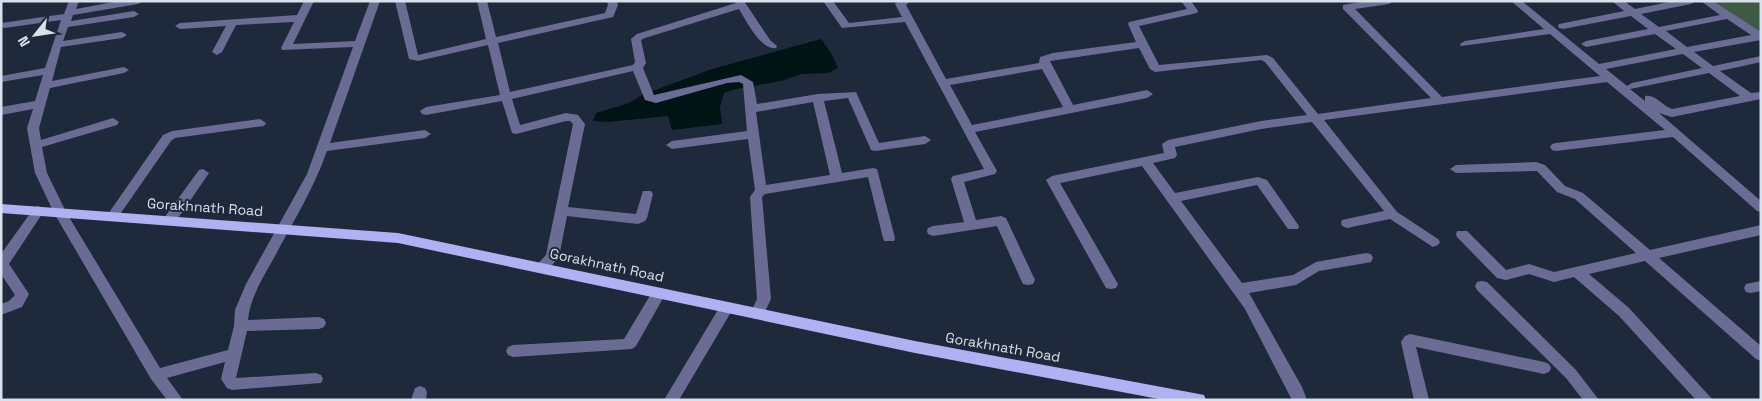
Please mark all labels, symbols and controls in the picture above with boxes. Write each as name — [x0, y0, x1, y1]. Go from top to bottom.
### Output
north arrow — [10, 10, 60, 60]
text: N — [14, 33, 34, 50]
street label: Gorakhnath Road — [146, 194, 264, 220]
street label: Gorakhnath Road — [548, 244, 666, 286]
street label: Gorakhnath Road — [944, 328, 1062, 366]

